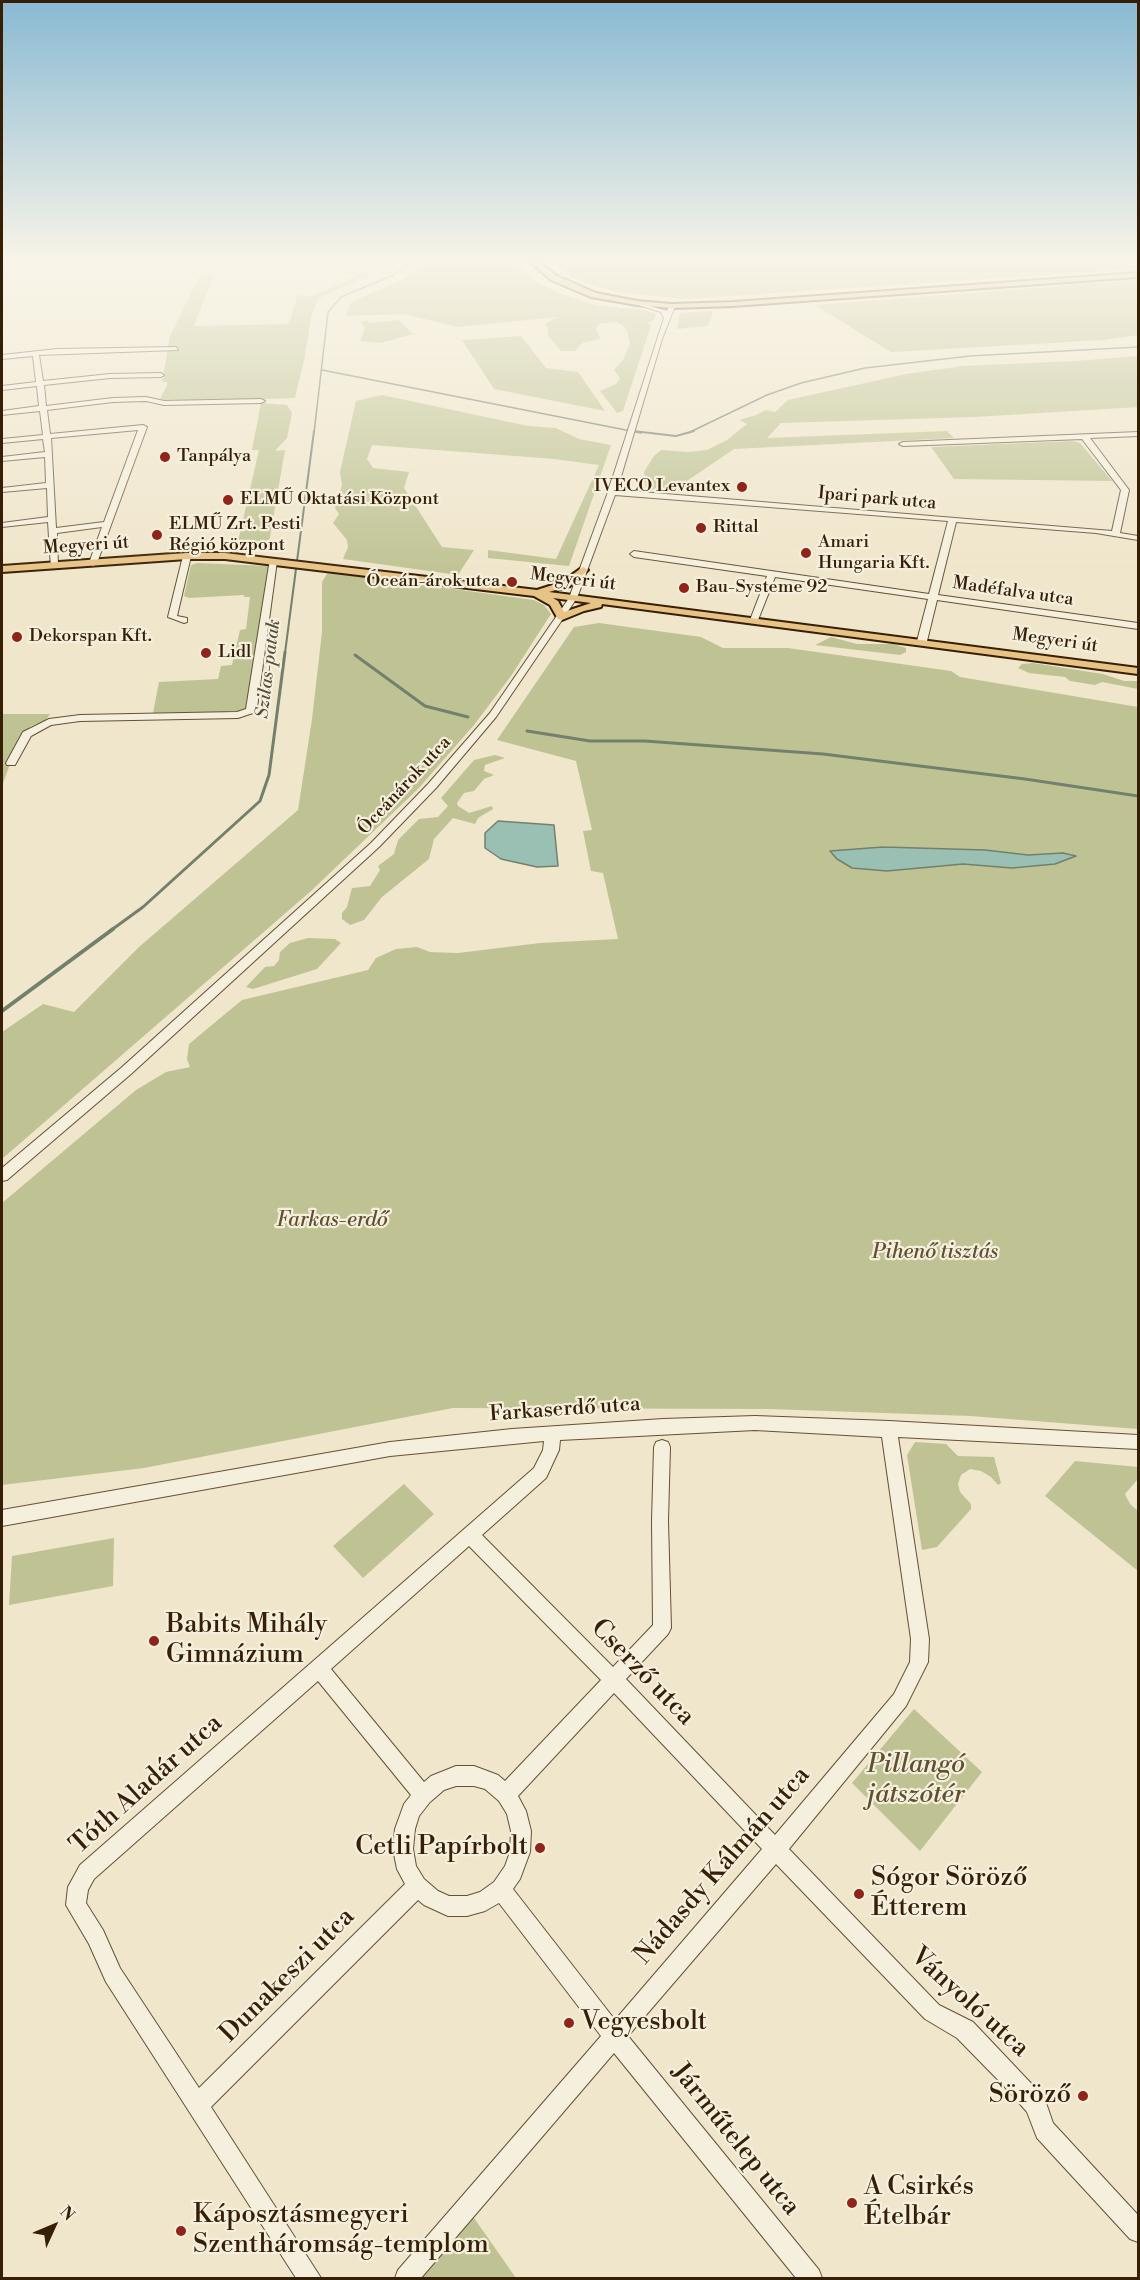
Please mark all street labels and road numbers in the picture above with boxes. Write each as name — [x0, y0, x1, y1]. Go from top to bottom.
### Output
street label: Ipari park utca — [817, 483, 937, 515]
street label: Megyeri út — [42, 532, 130, 560]
street label: Megyeri út — [529, 564, 617, 596]
street label: Madéfalva utca — [951, 573, 1075, 611]
street label: Megyeri út — [1011, 624, 1099, 658]
street label: Óceánárok utca — [354, 732, 456, 840]
street label: Farkaserdő utca — [489, 1392, 641, 1428]
street label: Cserző utca — [584, 1613, 700, 1733]
street label: Tóth Aladár utca — [65, 1709, 229, 1861]
street label: Nádasdy Kálmán utca — [629, 1761, 817, 1971]
street label: Dunakeszi utca — [214, 1902, 362, 2050]
street label: Ványoló utca — [903, 1941, 1035, 2065]
street label: Járműtelep utca — [664, 2058, 806, 2222]

